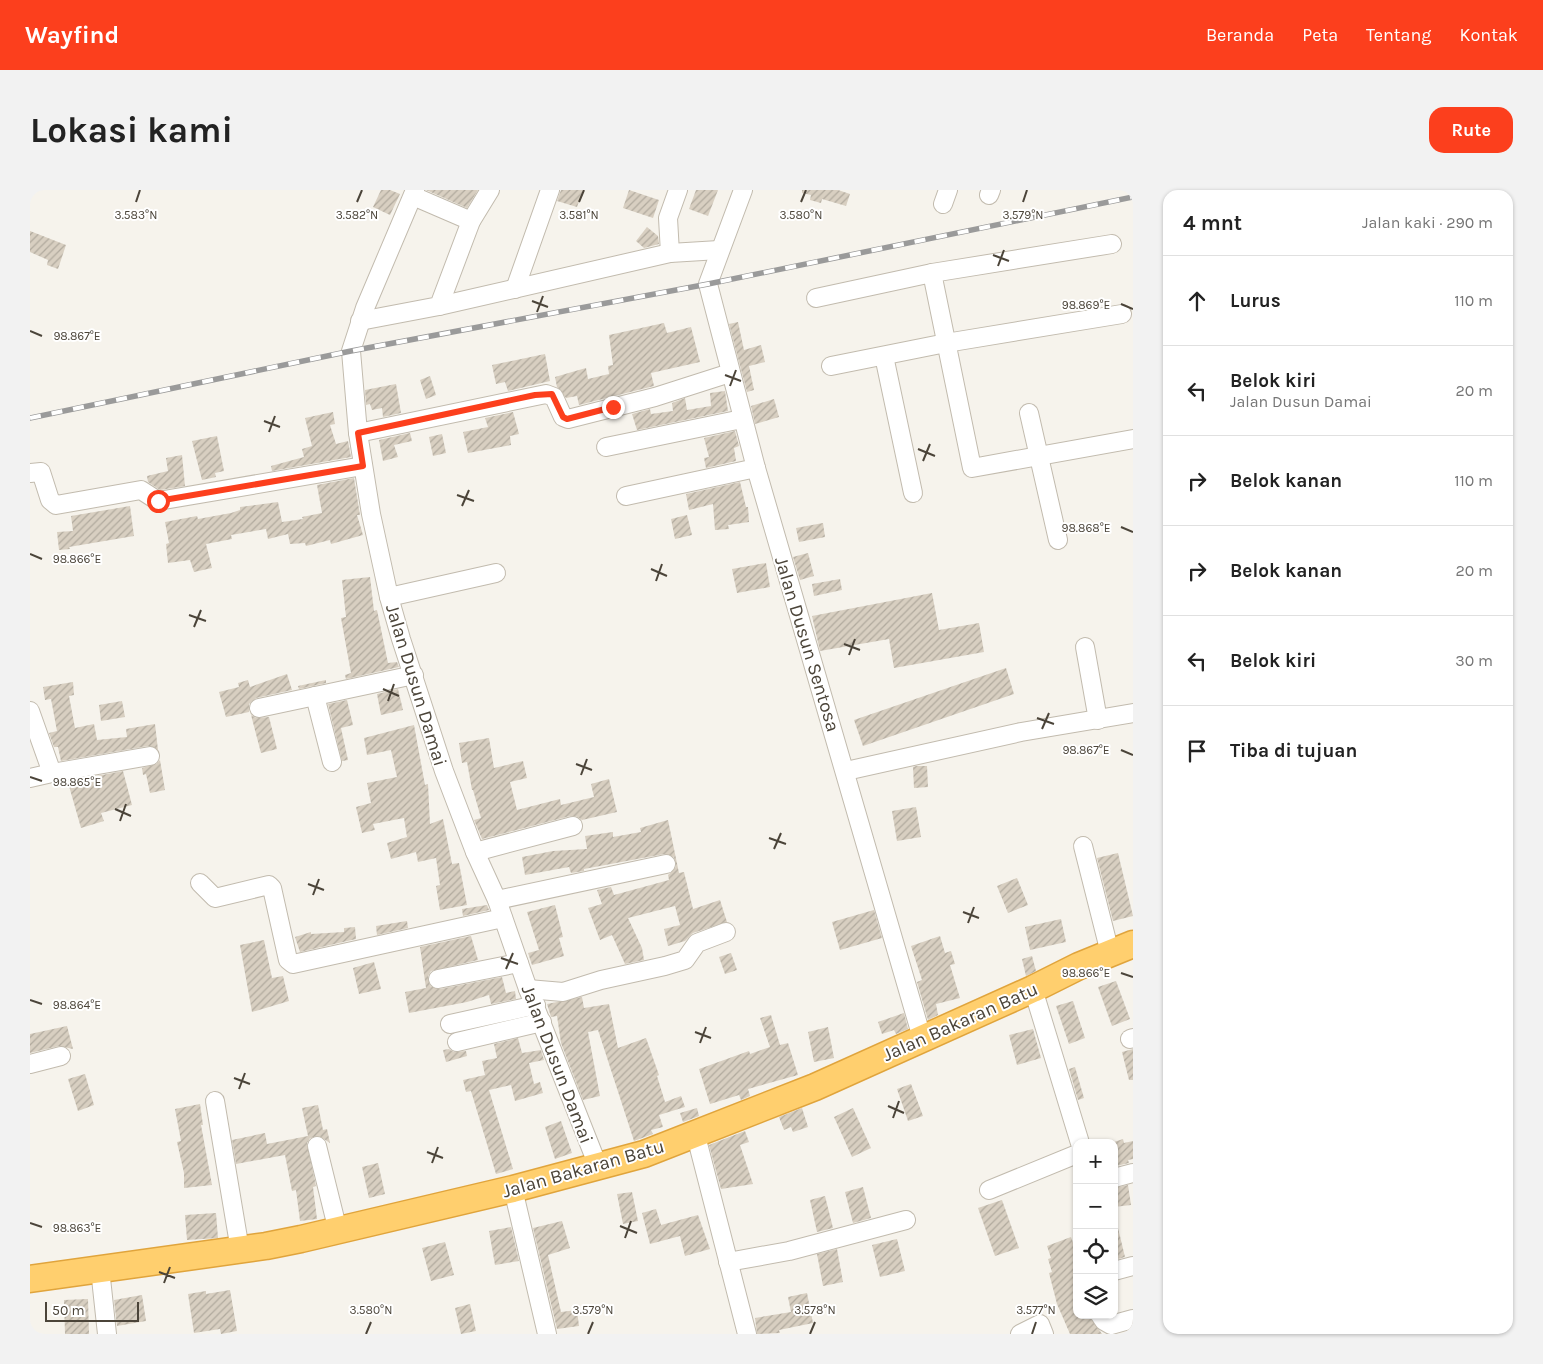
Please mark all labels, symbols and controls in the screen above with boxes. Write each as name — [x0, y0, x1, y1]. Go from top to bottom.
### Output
text: Wayfind — [25, 21, 119, 49]
text: Beranda — [1206, 24, 1274, 46]
text: Peta — [1302, 24, 1338, 46]
text: Tentang — [1366, 24, 1432, 46]
text: Kontak — [1460, 24, 1518, 46]
button: Rute — [1429, 107, 1513, 153]
text: Lokasi kami — [30, 110, 233, 151]
text: 3.583°N — [115, 208, 157, 222]
text: 3.582°N — [336, 208, 378, 222]
text: 3.581°N — [559, 208, 599, 222]
text: 3.580°N — [780, 208, 822, 222]
text: 3.579°N — [1003, 208, 1043, 222]
text: 4 mnt — [1183, 211, 1242, 235]
text: Jalan kaki · 290 m — [1362, 213, 1493, 232]
icon: ahead — [1183, 287, 1211, 315]
text: Lurus — [1230, 290, 1281, 312]
text: 110 m — [1454, 291, 1493, 310]
text: 98.869°E — [1062, 298, 1110, 312]
text: 98.867°E — [53, 329, 101, 343]
text: Belok kiri — [1230, 370, 1316, 392]
icon: left — [1183, 377, 1211, 405]
text: 20 m — [1455, 381, 1493, 400]
text: Jalan Dusun Damai — [1230, 392, 1372, 411]
route end — [602, 396, 625, 419]
icon: right — [1183, 467, 1211, 495]
text: Belok kanan — [1230, 470, 1342, 492]
text: 110 m — [1454, 471, 1493, 490]
route start — [147, 490, 170, 513]
text: 98.868°E — [1062, 521, 1110, 535]
text: 98.866°E — [53, 552, 101, 566]
street label: Jalan Dusun Sentosa — [770, 554, 844, 735]
icon: right — [1183, 557, 1211, 585]
text: Belok kanan — [1230, 560, 1342, 582]
text: 20 m — [1455, 561, 1493, 580]
street label: Jalan Dusun Damai — [381, 602, 451, 769]
icon: left — [1183, 647, 1211, 675]
text: Belok kiri — [1230, 650, 1316, 672]
text: 30 m — [1455, 651, 1493, 670]
icon: arrive — [1183, 737, 1211, 765]
text: Tiba di tujuan — [1230, 740, 1357, 762]
text: 98.867°E — [1062, 743, 1110, 757]
text: 98.865°E — [53, 775, 101, 789]
text: 98.866°E — [1062, 966, 1110, 980]
street label: Jalan Bakaran Batu — [879, 978, 1041, 1066]
street label: Jalan Dusun Damai — [517, 982, 597, 1147]
text: 98.864°E — [53, 998, 101, 1012]
street label: Jalan Bakaran Batu — [500, 1135, 667, 1203]
map controls — [1073, 1139, 1118, 1319]
button: + — [1073, 1139, 1118, 1184]
button: − — [1073, 1184, 1118, 1229]
text: 98.863°E — [53, 1221, 101, 1235]
button: locate — [1073, 1229, 1118, 1274]
button: layers — [1073, 1274, 1118, 1319]
scale bar — [45, 1299, 139, 1322]
text: 50 m — [52, 1302, 85, 1319]
text: 3.580°N — [350, 1303, 392, 1317]
text: 3.579°N — [573, 1303, 613, 1317]
text: 3.578°N — [794, 1303, 836, 1317]
text: 3.577°N — [1016, 1303, 1056, 1317]

